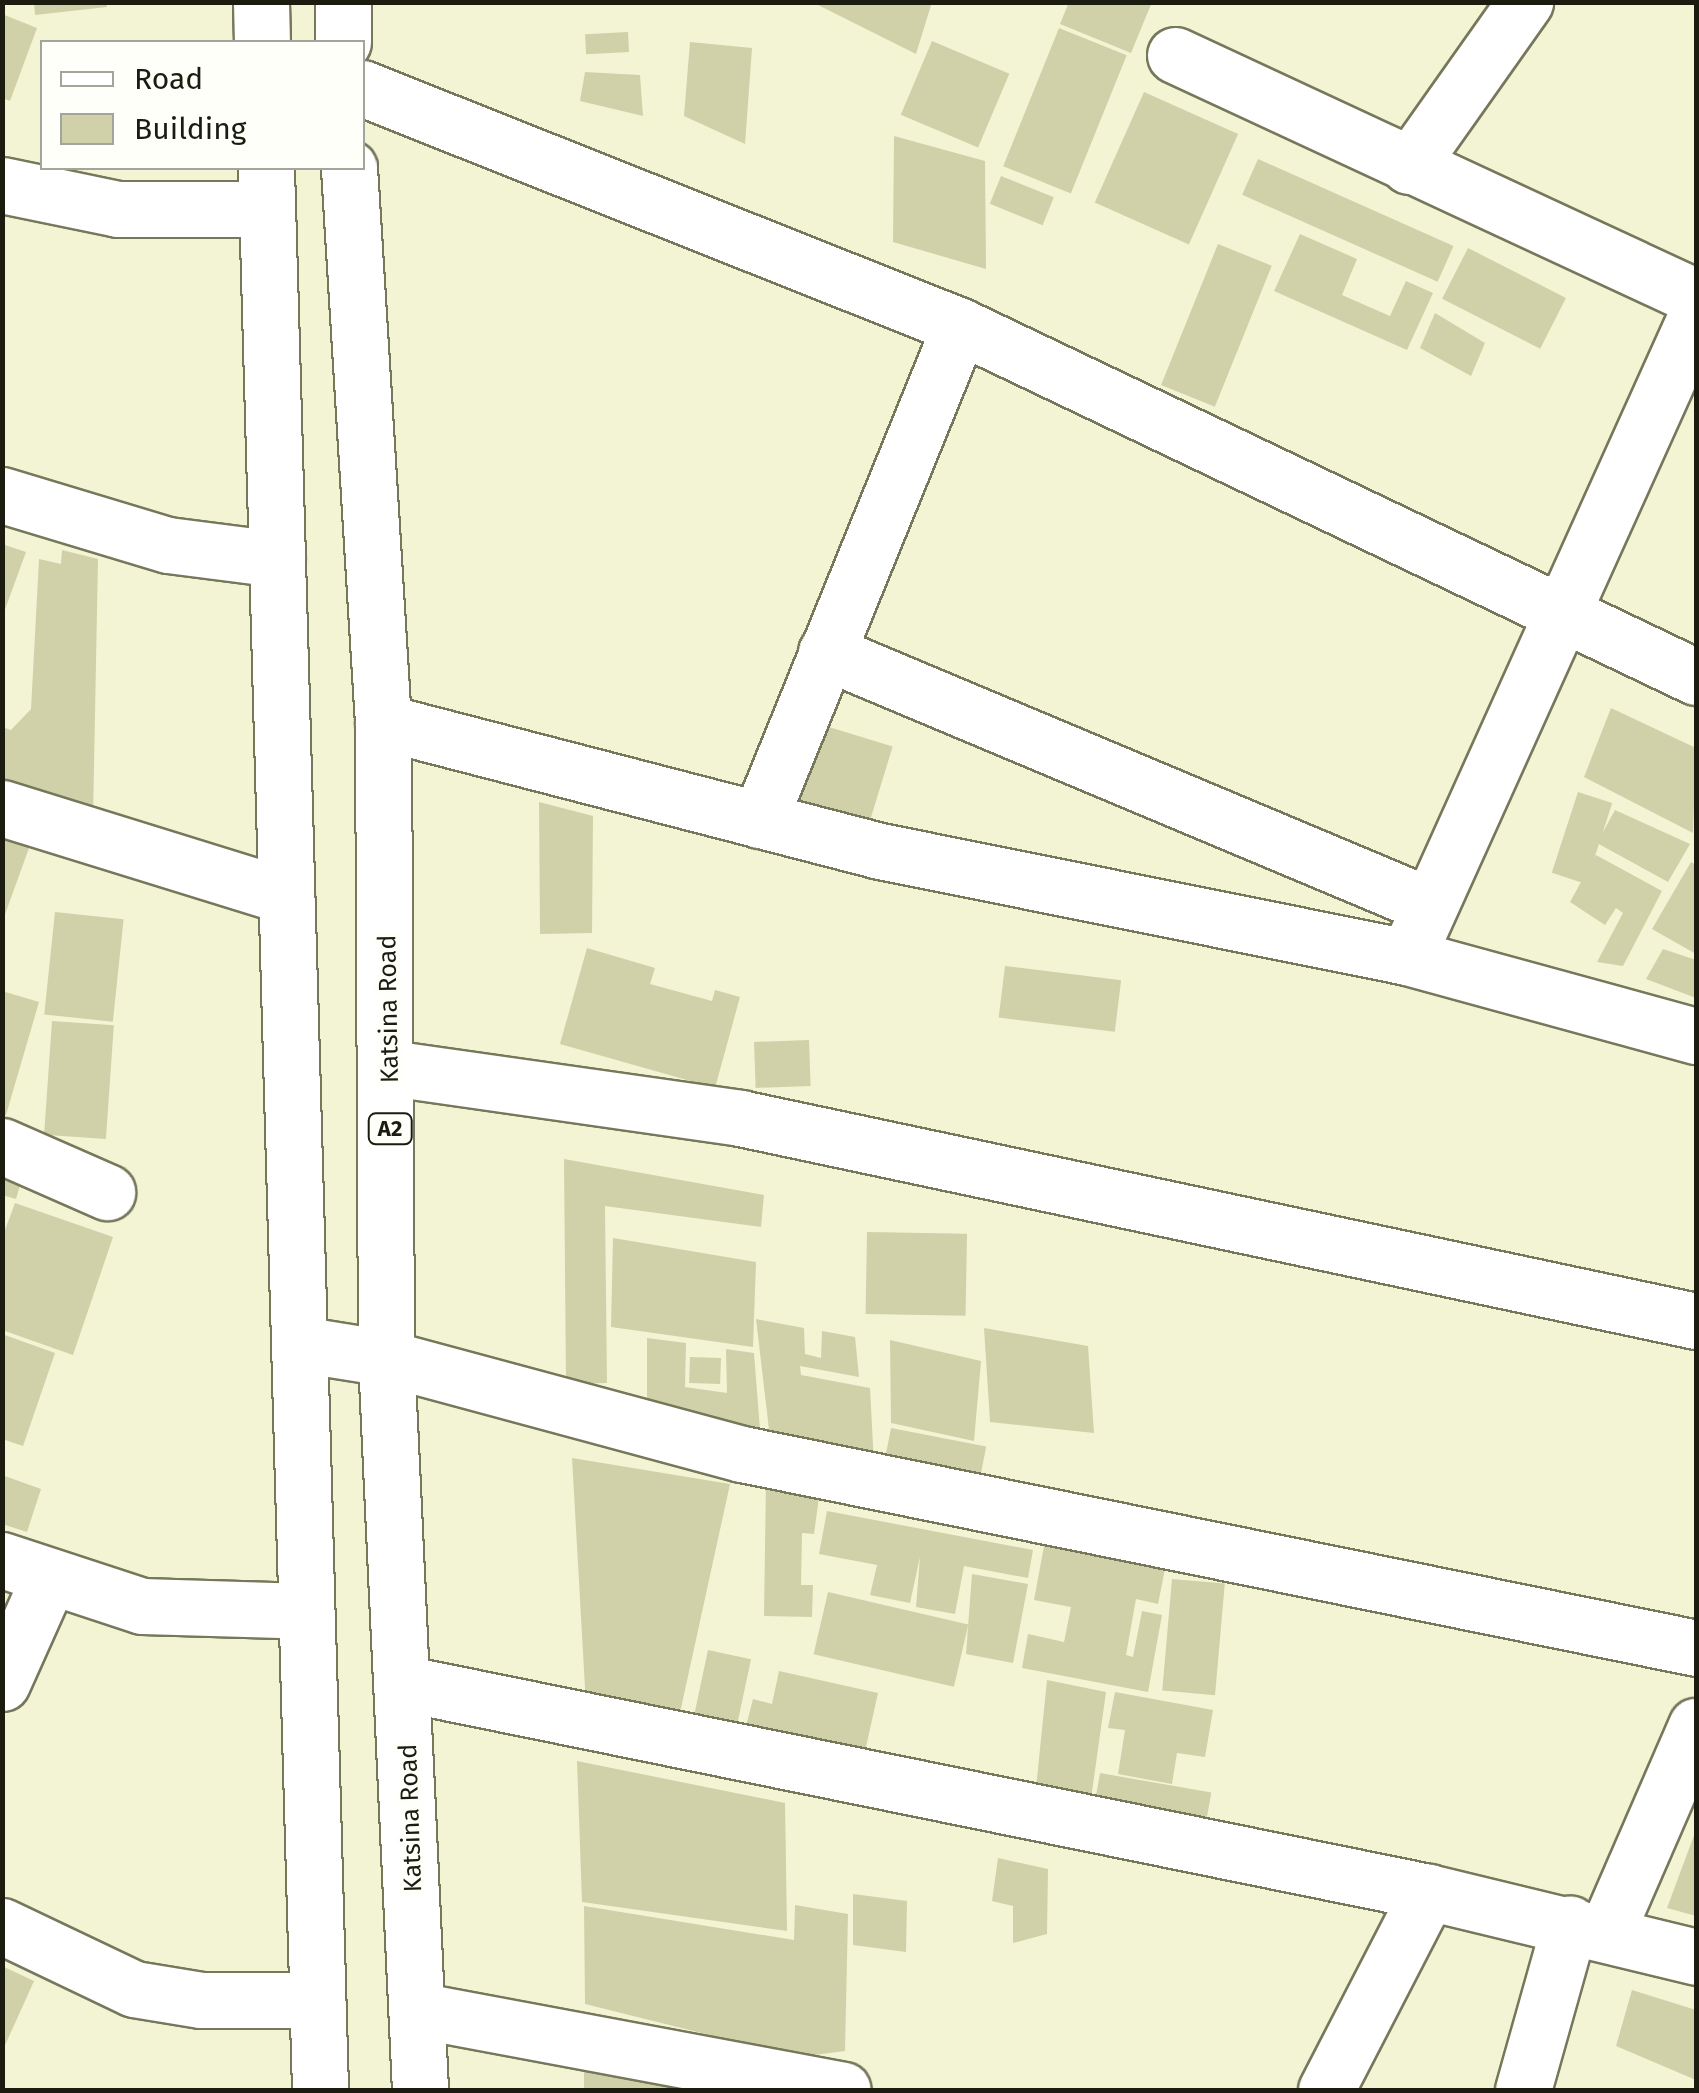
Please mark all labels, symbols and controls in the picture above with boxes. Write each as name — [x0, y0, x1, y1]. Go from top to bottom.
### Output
legend — [40, 40, 365, 170]
text: Road — [134, 61, 203, 97]
text: Building — [134, 111, 246, 147]
street label: Katsina Road — [373, 935, 405, 1083]
road number: A2 — [368, 1112, 412, 1146]
street label: Katsina Road — [393, 1743, 429, 1893]

